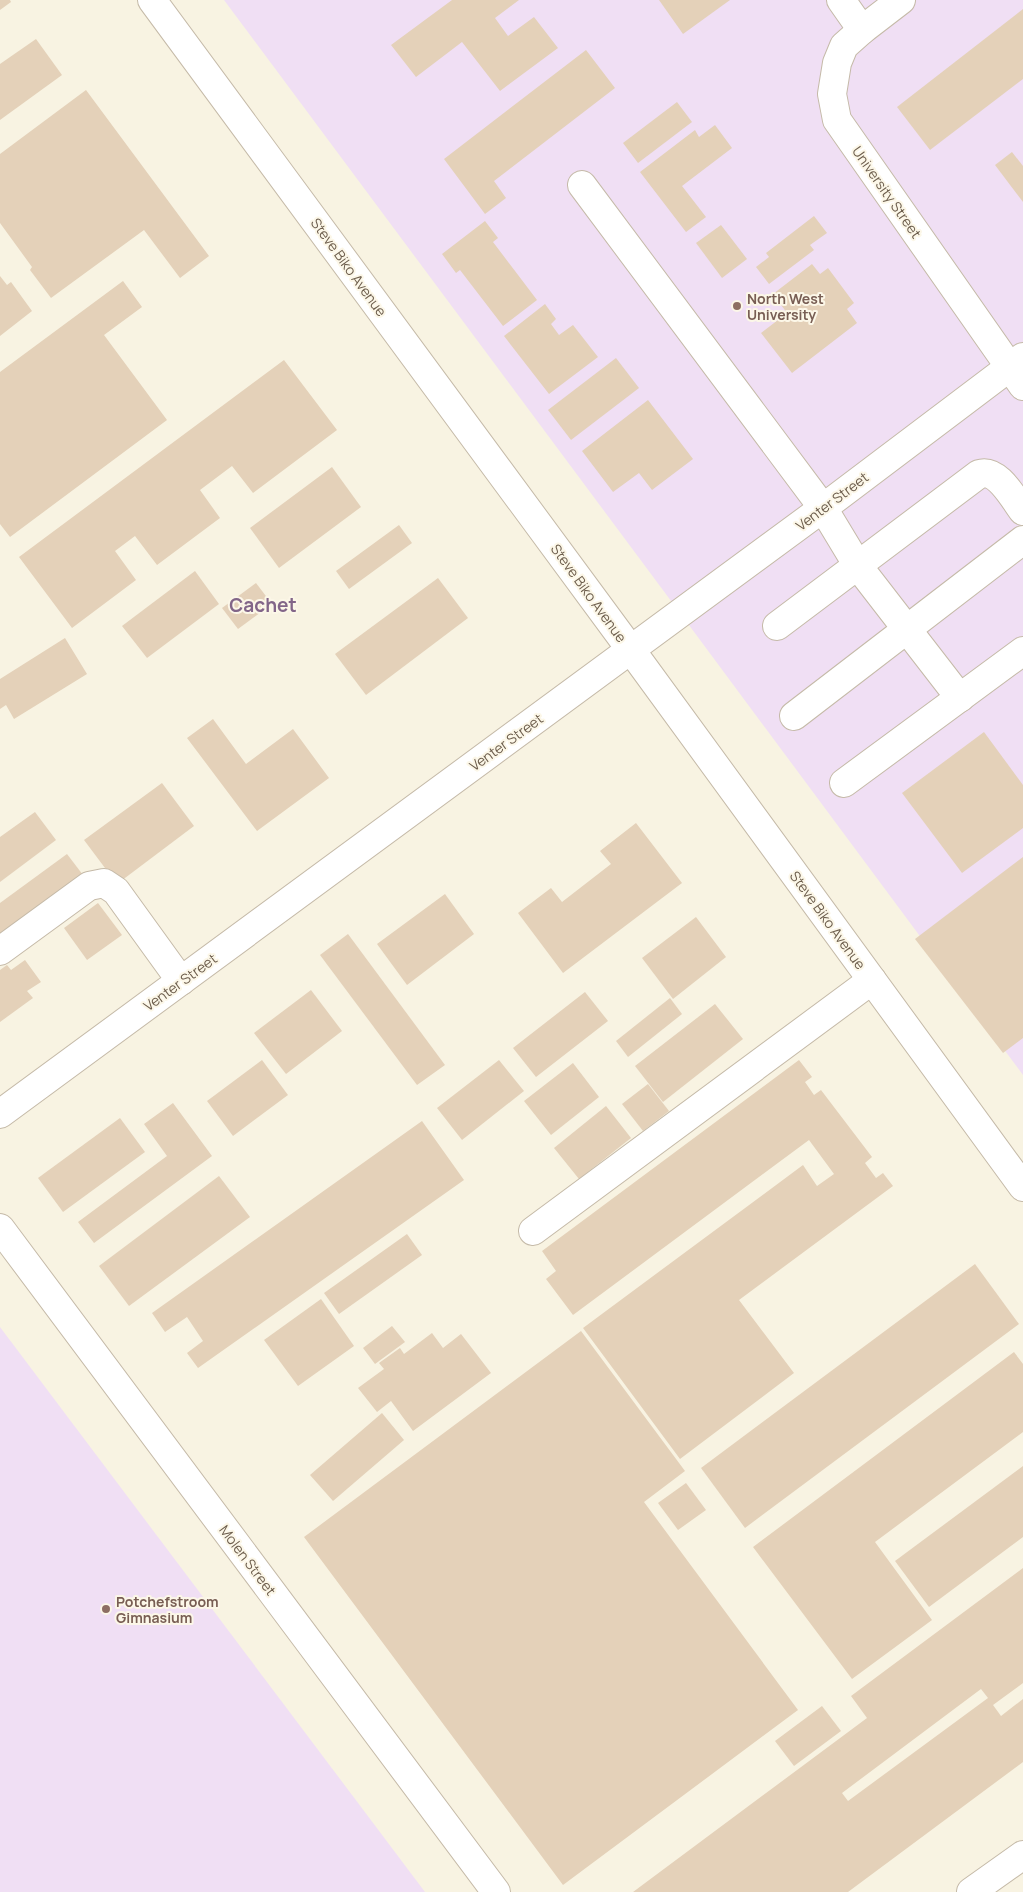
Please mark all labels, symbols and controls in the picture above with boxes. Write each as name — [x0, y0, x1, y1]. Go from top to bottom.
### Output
street label: University Street — [848, 142, 926, 242]
street label: Steve Biko Avenue — [307, 214, 391, 320]
place label: North West University — [747, 289, 824, 324]
marker: North West University — [731, 300, 743, 312]
street label: Venter Street — [792, 467, 873, 535]
street label: Steve Biko Avenue — [547, 540, 631, 646]
district label: Cachet — [229, 592, 297, 618]
street label: Venter Street — [465, 709, 547, 775]
street label: Steve Biko Avenue — [786, 867, 870, 973]
street label: Venter Street — [139, 949, 221, 1015]
street label: Molen Street — [215, 1521, 281, 1599]
place label: Potchefstroom Gimnasium — [116, 1592, 219, 1627]
marker: Potchefstroom Gimnasium — [100, 1603, 112, 1615]

